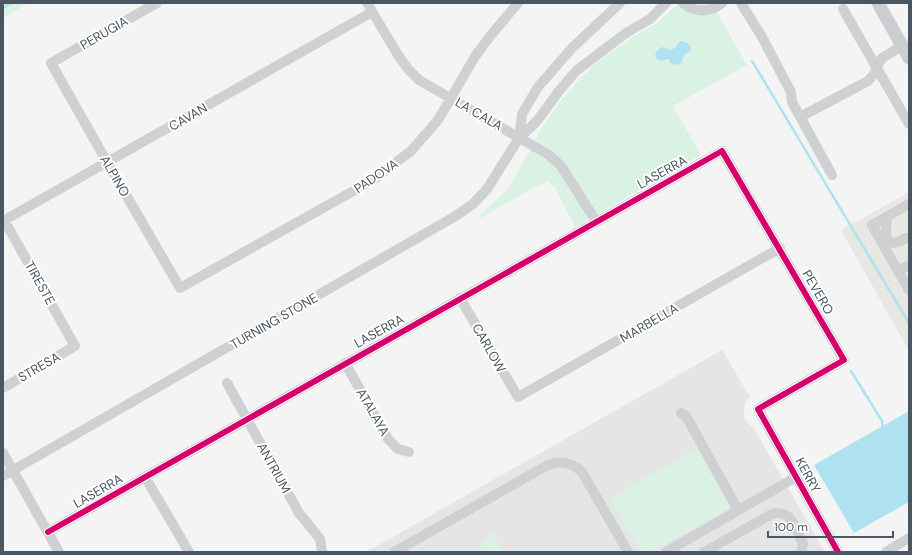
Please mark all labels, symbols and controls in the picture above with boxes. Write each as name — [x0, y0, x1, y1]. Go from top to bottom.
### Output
street label: PERUGIA — [77, 12, 131, 54]
street label: LA CALA — [452, 94, 506, 135]
street label: CAVAN — [166, 99, 210, 135]
street label: LASERRA — [634, 151, 690, 193]
street label: ALPINO — [96, 152, 134, 200]
street label: PADOVA — [351, 155, 402, 197]
street label: TIRESTE — [21, 258, 59, 308]
street label: PEVERO — [798, 267, 838, 317]
street label: TURNING STONE — [227, 289, 321, 353]
street label: MARBELLA — [617, 299, 682, 347]
street label: LASERRA — [351, 310, 407, 352]
street label: CARLOW — [468, 320, 510, 376]
street label: STRESA — [15, 348, 63, 386]
street label: ATALAYA — [353, 385, 394, 439]
street label: ANTRIUM — [253, 440, 295, 496]
street label: KERRY — [791, 454, 825, 496]
street label: LASERRA — [70, 470, 126, 512]
scale bar — [768, 513, 893, 539]
text: 100 m — [774, 519, 808, 535]

